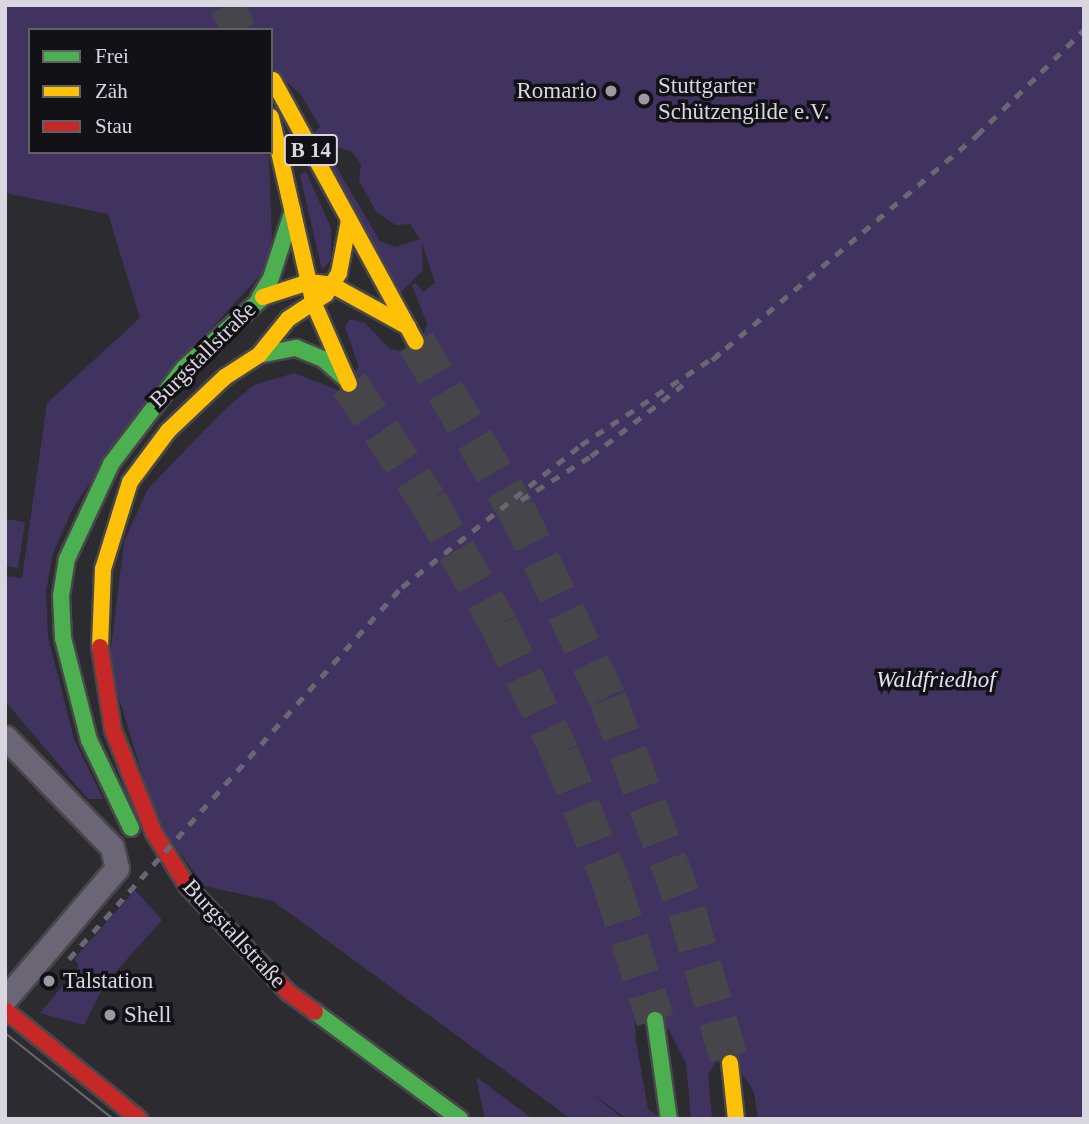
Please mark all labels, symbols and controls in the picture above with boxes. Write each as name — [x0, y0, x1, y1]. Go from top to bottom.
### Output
legend — [28, 28, 273, 154]
text: Frei — [95, 44, 129, 68]
place label: Stuttgarter Schützengilde e.V. — [658, 72, 829, 126]
place label: Romario — [517, 77, 597, 105]
text: Zäh — [95, 79, 128, 103]
marker: Romario — [603, 83, 619, 99]
marker: Stuttgarter Schützengilde e.V. — [636, 91, 652, 107]
text: Stau — [95, 114, 132, 138]
road number: B 14 — [283, 132, 339, 168]
street label: Burgstallstraße — [144, 296, 262, 414]
park label: Waldfriedhof — [876, 666, 996, 694]
street label: Burgstallstraße — [177, 874, 291, 994]
place label: Talstation — [63, 967, 153, 995]
marker: Talstation — [41, 973, 57, 989]
place label: Shell — [124, 1001, 171, 1029]
marker: Shell — [102, 1007, 118, 1023]

